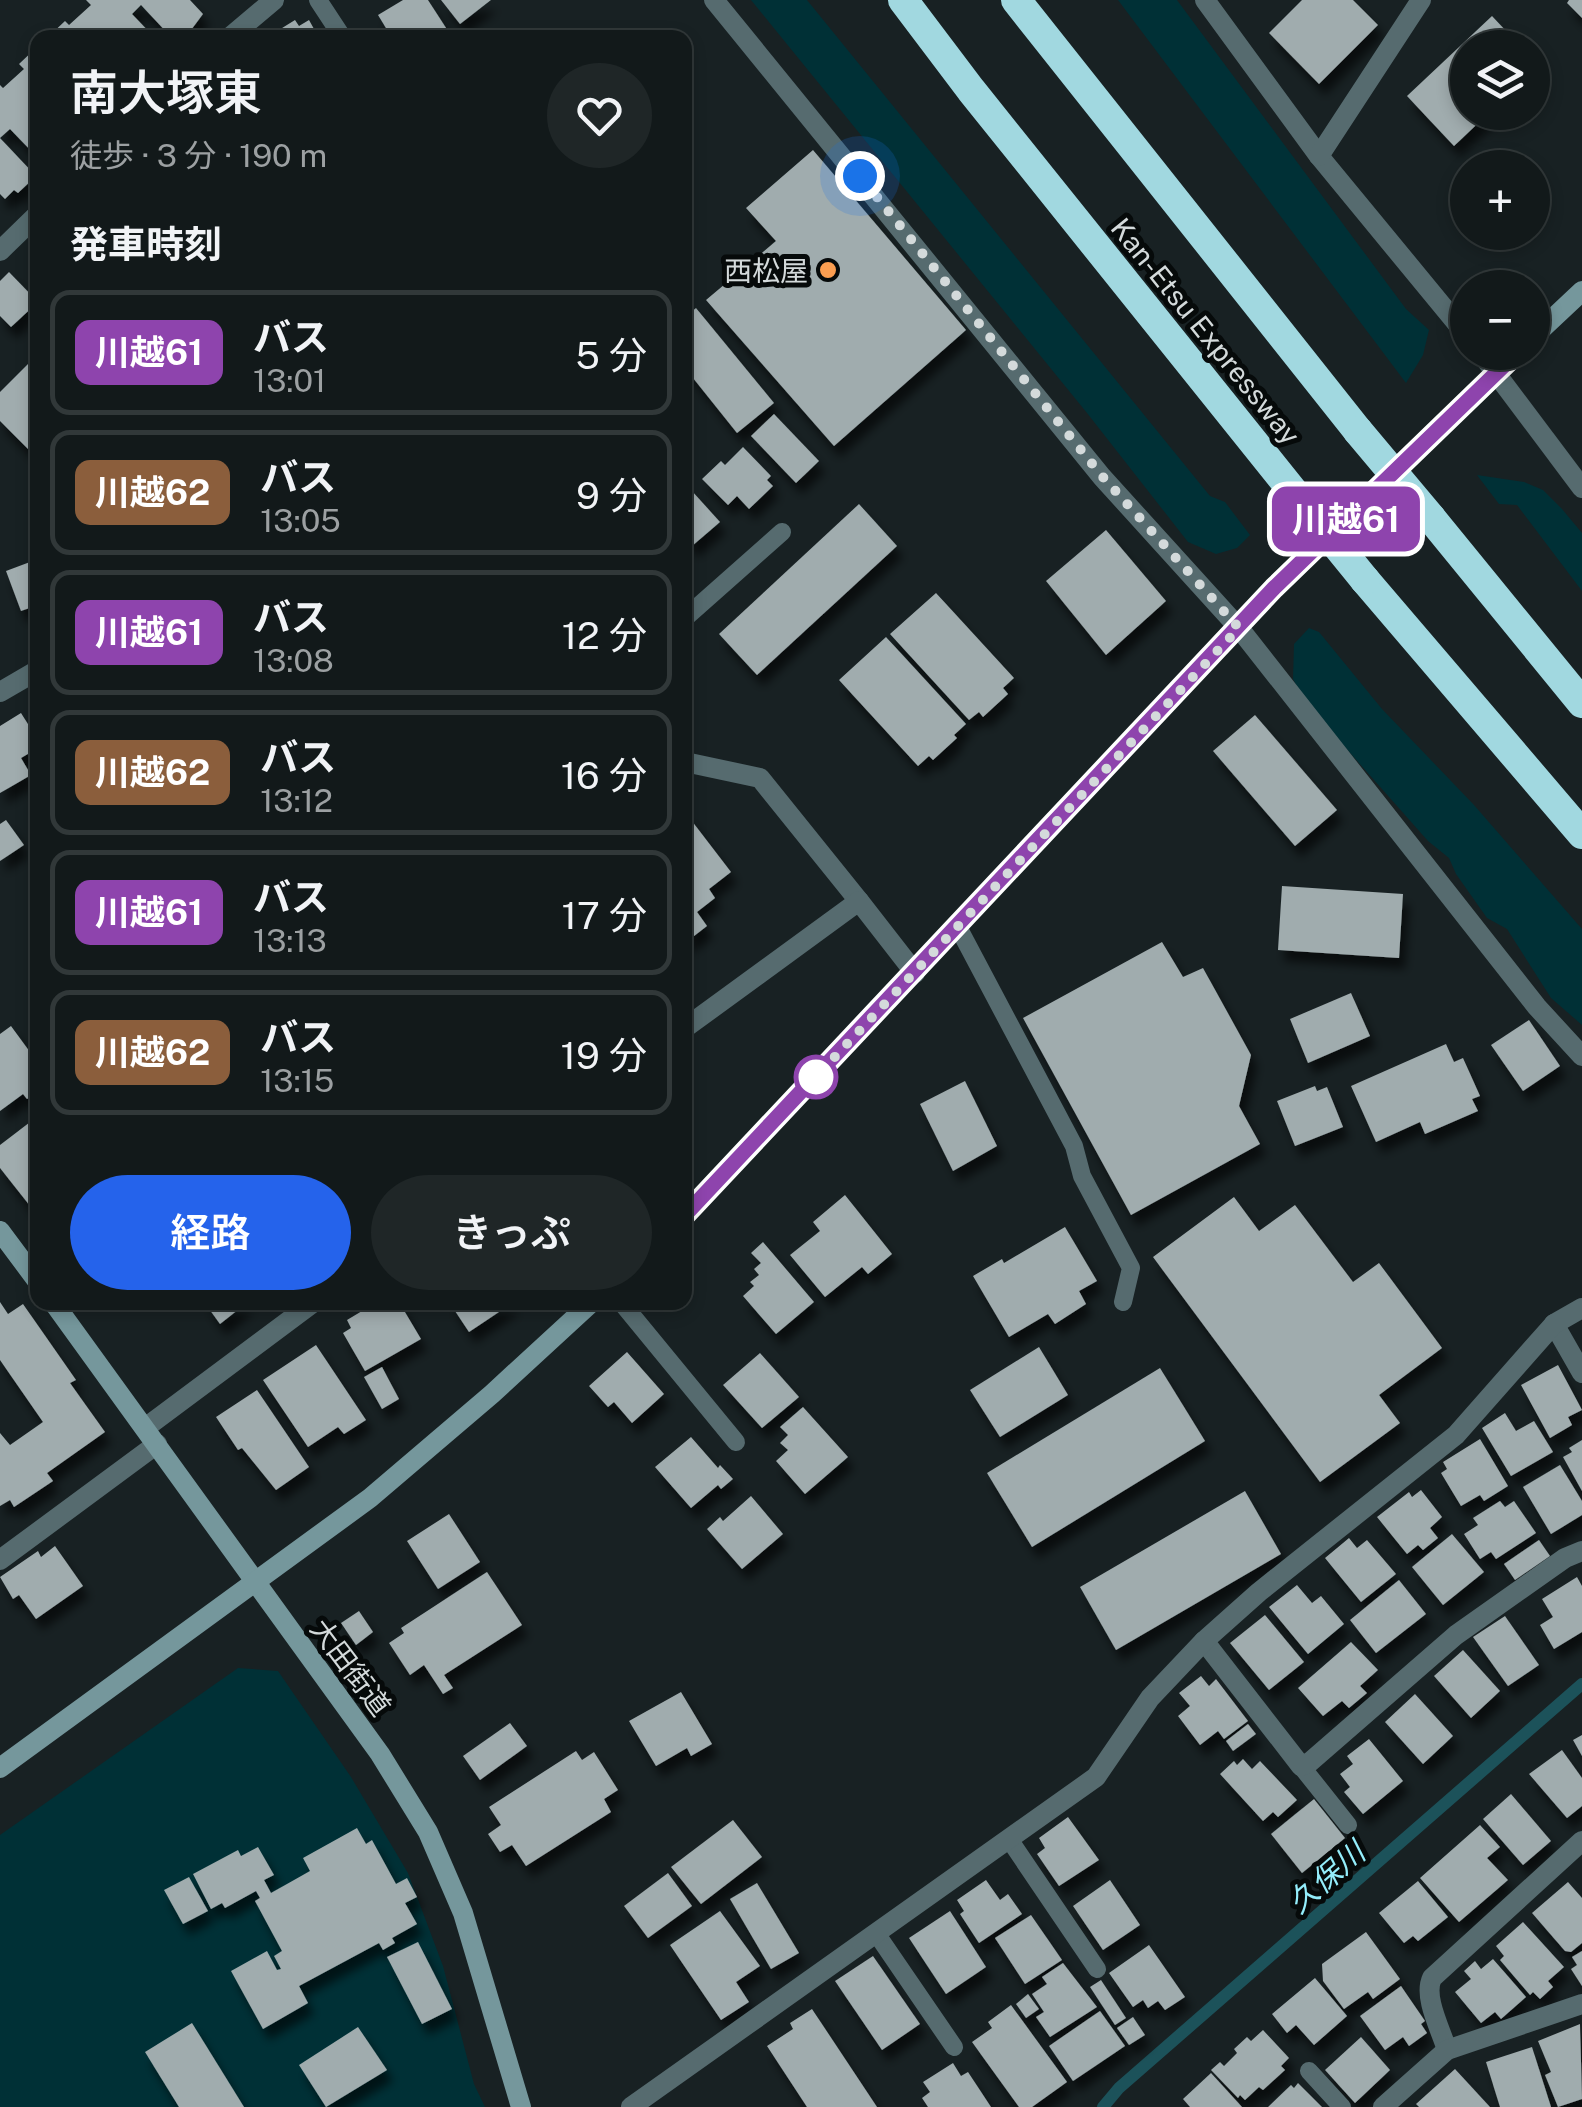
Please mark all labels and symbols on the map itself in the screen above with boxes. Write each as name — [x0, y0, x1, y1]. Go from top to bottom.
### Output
your location — [835, 151, 885, 201]
street label: Kan-Etsu Expressway — [1105, 211, 1307, 451]
place label: 西松屋 — [724, 254, 808, 287]
marker: 西松屋 — [817, 259, 839, 281]
line badge: 川越61 — [1276, 486, 1416, 552]
unlabelled marker — [795, 1056, 837, 1098]
street label: 大田街道 — [304, 1612, 398, 1722]
water label: 久保川 — [1280, 1832, 1374, 1920]

